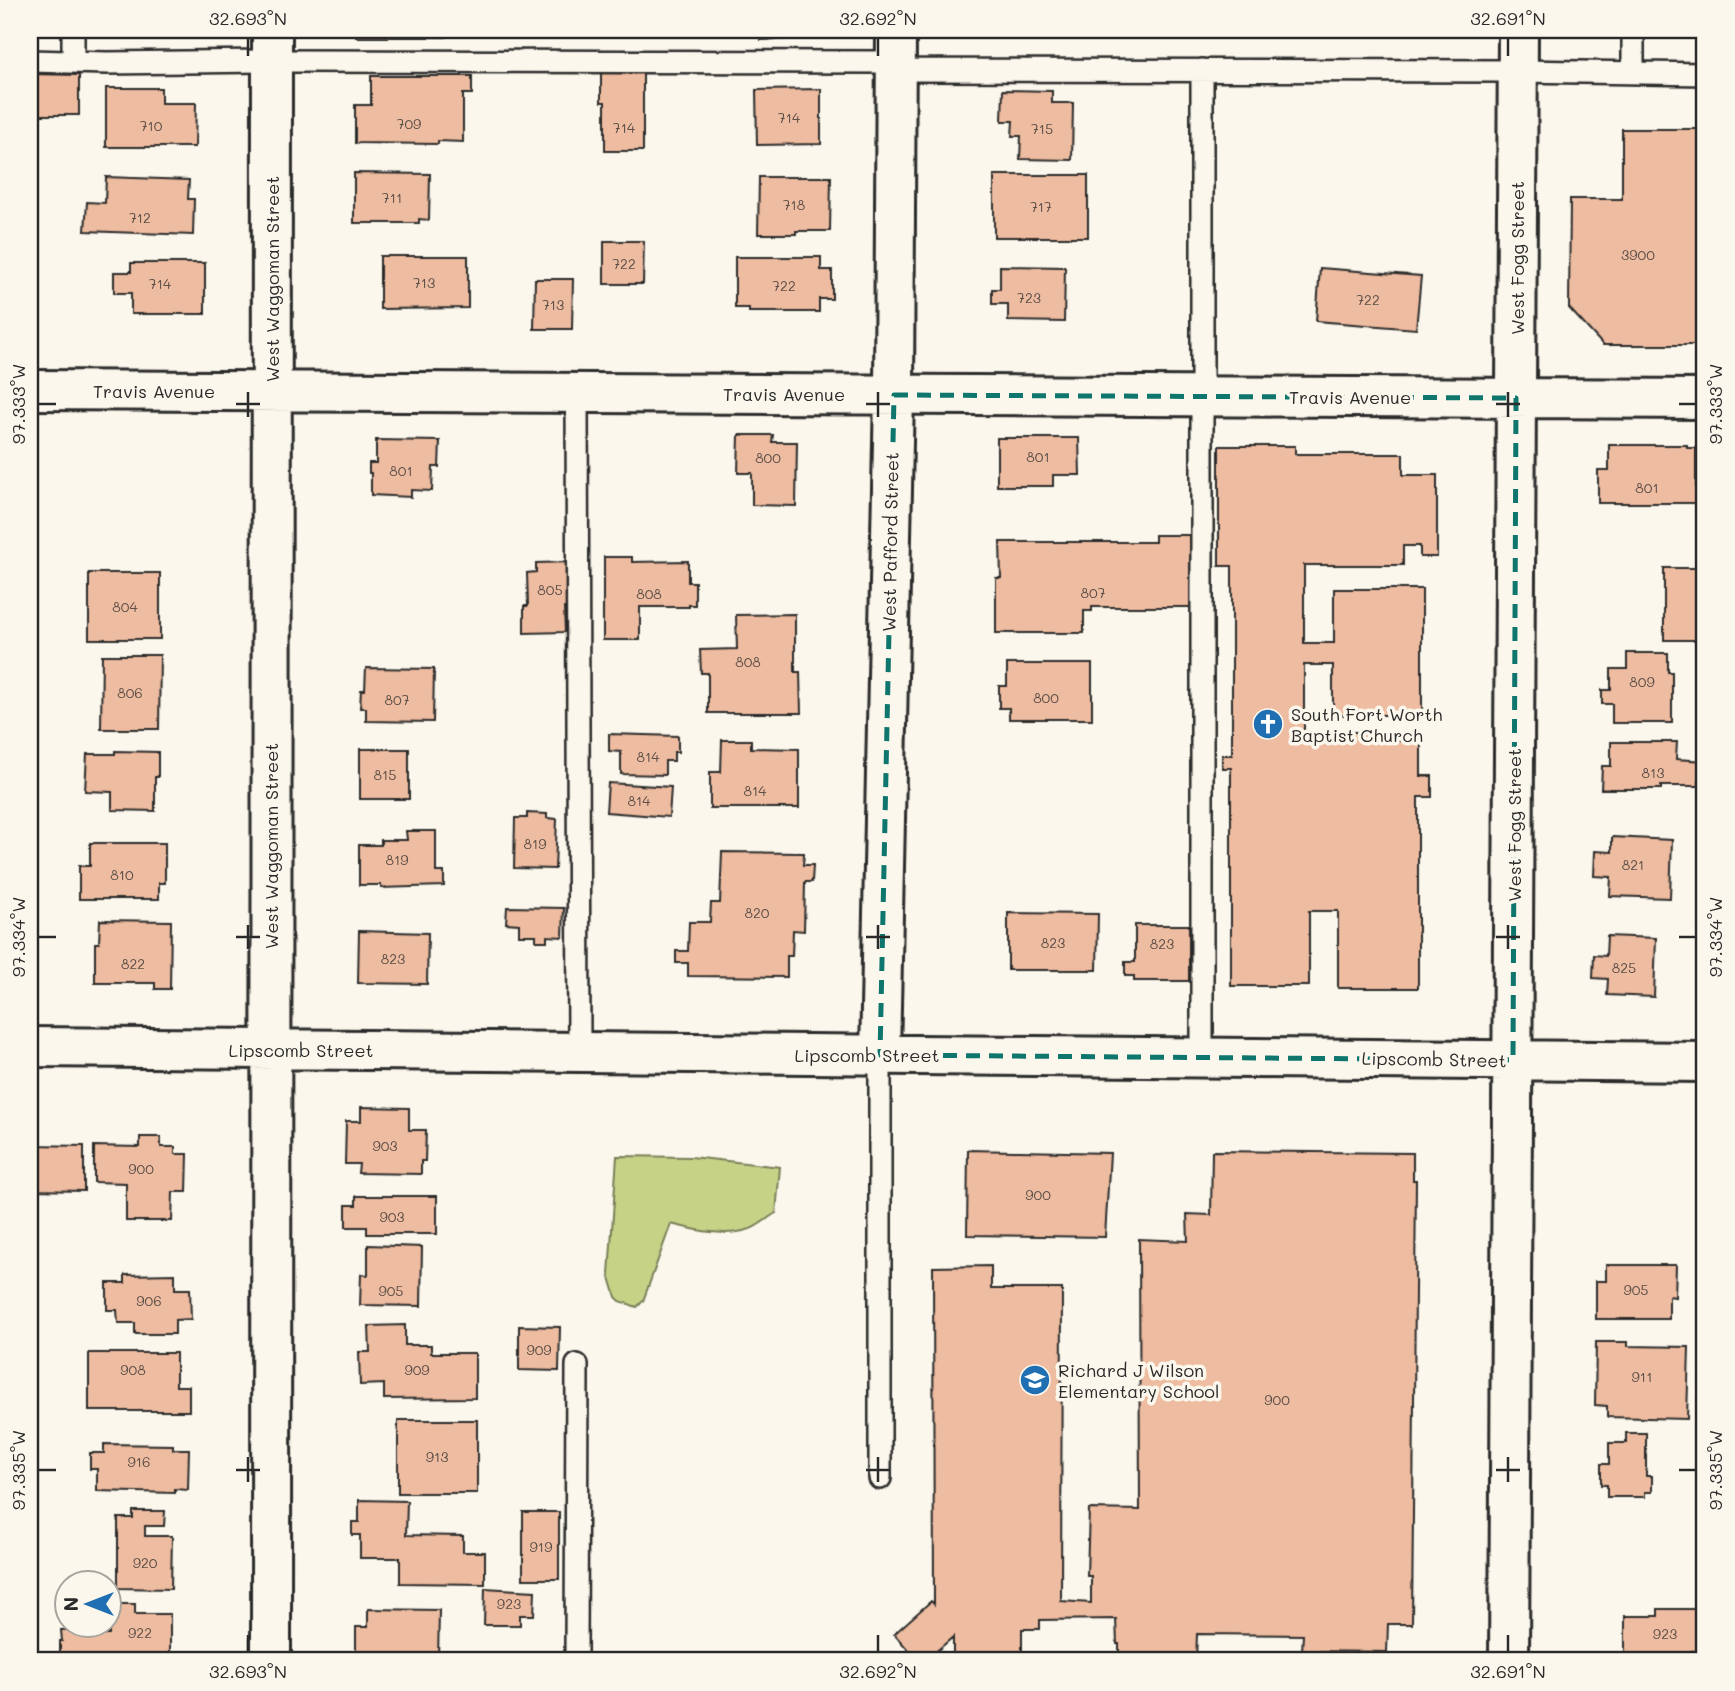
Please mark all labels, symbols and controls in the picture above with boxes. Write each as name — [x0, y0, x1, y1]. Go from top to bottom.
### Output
text: 32.693°N — [209, 6, 287, 30]
text: 32.692°N — [839, 6, 917, 30]
text: 32.691°N — [1470, 6, 1546, 30]
house number: 714 — [778, 108, 801, 127]
house number: 709 — [397, 114, 421, 133]
house number: 710 — [140, 116, 163, 135]
house number: 714 — [613, 118, 636, 137]
house number: 715 — [1031, 119, 1053, 138]
street label: West Waggoman Street — [260, 176, 284, 382]
street label: West Fogg Street — [1505, 181, 1529, 335]
house number: 711 — [382, 188, 402, 207]
house number: 718 — [783, 195, 805, 214]
house number: 717 — [1030, 197, 1052, 216]
house number: 712 — [129, 208, 151, 227]
house number: 3900 — [1621, 245, 1655, 264]
house number: 722 — [612, 254, 636, 273]
house number: 713 — [413, 273, 435, 292]
house number: 714 — [149, 274, 172, 293]
house number: 722 — [772, 276, 796, 295]
house number: 723 — [1017, 288, 1041, 307]
house number: 722 — [1356, 290, 1380, 309]
house number: 713 — [542, 295, 564, 314]
text: 97.333°W — [6, 364, 30, 444]
text: 97.333°W — [1703, 364, 1727, 444]
street label: Travis Avenue — [93, 379, 215, 403]
street label: Travis Avenue — [723, 382, 845, 406]
street label: Travis Avenue — [1289, 385, 1411, 409]
house number: 801 — [1026, 447, 1050, 466]
house number: 800 — [755, 448, 781, 467]
street label: West Pafford Street — [876, 452, 904, 632]
house number: 801 — [389, 461, 413, 480]
house number: 801 — [1635, 478, 1659, 497]
house number: 805 — [537, 580, 563, 599]
house number: 807 — [1081, 583, 1106, 602]
house number: 808 — [636, 584, 662, 603]
house number: 804 — [112, 597, 138, 616]
house number: 808 — [735, 652, 761, 671]
house number: 809 — [1629, 672, 1655, 691]
house number: 806 — [117, 683, 143, 702]
house number: 800 — [1033, 688, 1059, 707]
house number: 807 — [385, 690, 410, 709]
place label: South Fort Worth Baptist Church — [1291, 702, 1443, 747]
church icon: South Fort Worth Baptist Church — [1251, 707, 1285, 741]
street label: West Waggoman Street — [259, 743, 283, 949]
house number: 814 — [637, 747, 660, 766]
street label: West Fogg Street — [1502, 748, 1526, 902]
house number: 813 — [1642, 763, 1664, 782]
house number: 815 — [374, 765, 396, 784]
house number: 814 — [744, 781, 767, 800]
house number: 814 — [628, 791, 651, 810]
house number: 819 — [523, 834, 547, 853]
house number: 819 — [385, 850, 409, 869]
house number: 821 — [1622, 855, 1644, 874]
house number: 810 — [110, 865, 134, 884]
text: 97.334°W — [6, 897, 30, 977]
text: 97.334°W — [1703, 897, 1727, 977]
house number: 820 — [745, 903, 770, 922]
house number: 823 — [1041, 933, 1065, 952]
house number: 823 — [1150, 934, 1174, 953]
house number: 823 — [381, 949, 405, 968]
house number: 822 — [121, 954, 145, 973]
house number: 825 — [1612, 958, 1636, 977]
street label: Lipscomb Street — [229, 1038, 373, 1062]
street label: Lipscomb Street — [795, 1043, 939, 1067]
street label: Lipscomb Street — [1361, 1046, 1507, 1072]
house number: 903 — [372, 1136, 398, 1155]
house number: 900 — [128, 1159, 154, 1178]
house number: 900 — [1025, 1185, 1051, 1204]
house number: 903 — [379, 1207, 405, 1226]
house number: 905 — [1623, 1280, 1649, 1299]
house number: 905 — [378, 1281, 404, 1300]
house number: 906 — [136, 1291, 162, 1310]
house number: 909 — [526, 1340, 552, 1359]
place label: Richard J Wilson Elementary School — [1058, 1358, 1220, 1403]
house number: 908 — [120, 1360, 146, 1379]
house number: 909 — [404, 1360, 430, 1379]
school or university icon: Richard J Wilson Elementary School — [1018, 1363, 1052, 1397]
house number: 911 — [1632, 1367, 1652, 1386]
house number: 900 — [1264, 1390, 1290, 1409]
text: 97.335°W — [6, 1430, 30, 1510]
text: 97.335°W — [1703, 1430, 1727, 1510]
house number: 913 — [426, 1447, 448, 1466]
house number: 916 — [128, 1452, 151, 1471]
house number: 919 — [530, 1537, 552, 1556]
house number: 920 — [133, 1553, 158, 1572]
north arrow — [52, 1568, 122, 1638]
house number: 923 — [497, 1594, 521, 1613]
text: N — [58, 1597, 83, 1611]
house number: 922 — [128, 1623, 152, 1642]
house number: 923 — [1653, 1624, 1677, 1643]
text: 32.693°N — [209, 1659, 287, 1683]
text: 32.692°N — [839, 1659, 917, 1683]
text: 32.691°N — [1470, 1659, 1546, 1683]

